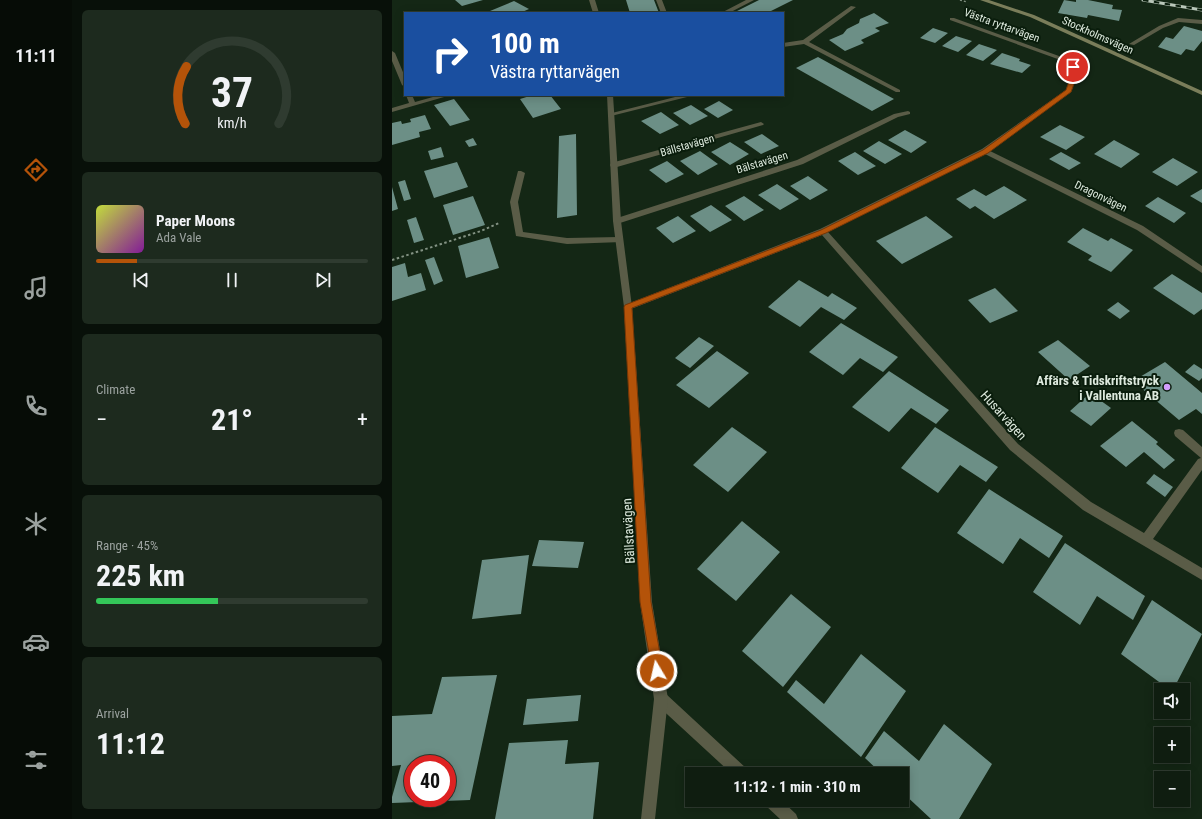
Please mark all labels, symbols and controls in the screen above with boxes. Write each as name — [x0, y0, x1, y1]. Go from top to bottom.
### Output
street label: Västra ryttarvägen — [962, 6, 1041, 45]
street label: Stockholmsvägen — [1060, 14, 1136, 57]
text: 100 m — [490, 27, 560, 60]
icon: right — [424, 28, 476, 80]
text: 11:11 — [15, 45, 57, 66]
pin — [1056, 50, 1090, 84]
icon: arrive — [1062, 56, 1084, 78]
text: Västra ryttarvägen — [490, 61, 620, 82]
text: 37 — [211, 68, 253, 117]
text: km/h — [217, 114, 247, 130]
street label: Bällstavägen — [659, 132, 716, 159]
street label: Bälstavägen — [735, 149, 789, 176]
icon: directions — [22, 156, 50, 184]
street label: Dragonvägen — [1072, 178, 1129, 215]
text: Paper Moons — [156, 212, 235, 230]
text: Ada Vale — [156, 230, 201, 245]
icon: previous — [130, 269, 152, 291]
icon: pause — [221, 269, 243, 291]
icon: next — [312, 269, 334, 291]
icon: music — [22, 274, 50, 302]
place label: Affärs & Tidskriftstryck i Vallentuna AB — [1036, 373, 1160, 403]
text: Climate — [96, 382, 135, 397]
marker: Affärs & Tidskriftstryck i Vallentuna AB — [1162, 382, 1172, 392]
street label: Husarvägen — [978, 388, 1030, 443]
icon: phone — [22, 392, 50, 420]
text: 21° — [211, 402, 253, 437]
text: − — [96, 407, 107, 432]
text: + — [357, 407, 368, 432]
street label: Bällstavägen — [619, 498, 638, 564]
icon: climate — [22, 510, 50, 538]
text: Range · 45% — [96, 538, 158, 553]
text: 225 km — [96, 558, 185, 593]
icon: car — [22, 628, 50, 656]
position arrow — [636, 650, 678, 692]
map controls — [1154, 683, 1190, 807]
button: sound — [1154, 683, 1190, 719]
text: Arrival — [96, 706, 129, 721]
text: 11:12 — [96, 726, 165, 761]
button: + — [1154, 727, 1190, 763]
icon: filters — [22, 746, 50, 774]
speed limit sign: 40 — [404, 755, 456, 807]
button: − — [1154, 771, 1190, 807]
text: 11:12 · 1 min · 310 m — [733, 778, 861, 796]

